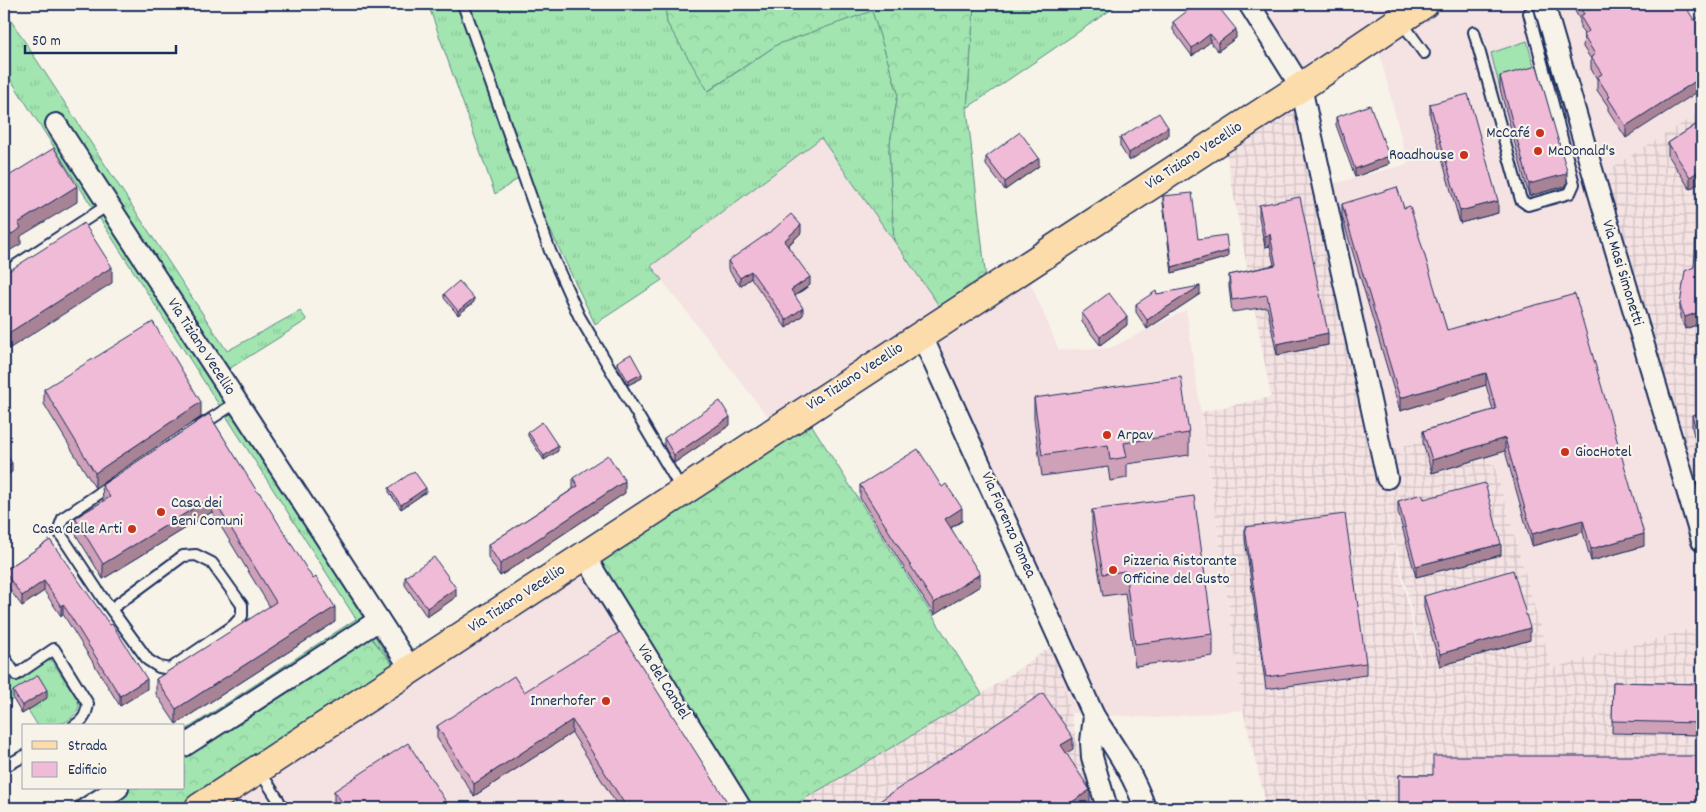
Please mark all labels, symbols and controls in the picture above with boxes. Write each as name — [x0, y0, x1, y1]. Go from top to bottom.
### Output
scale bar — [25, 22, 176, 54]
text: 50 m — [32, 31, 61, 53]
street label: Via Tiziano Vecellio — [1141, 116, 1247, 196]
place label: McCafé — [1486, 122, 1530, 145]
marker: McCafé — [1534, 127, 1546, 139]
place label: McDonald's — [1548, 140, 1616, 163]
place label: Roadhouse — [1389, 144, 1454, 167]
marker: McDonald's — [1532, 145, 1544, 157]
marker: Roadhouse — [1458, 149, 1470, 161]
street label: Via Masi Simonetti — [1595, 217, 1649, 329]
street label: Via Tiziano Vecellio — [161, 294, 241, 400]
street label: Via Tiziano Vecellio — [802, 337, 908, 417]
place label: Arpav — [1117, 424, 1154, 447]
marker: Arpav — [1101, 429, 1113, 441]
place label: GiocHotel — [1575, 441, 1632, 464]
marker: GiocHotel — [1559, 446, 1571, 458]
street label: Via Fiorenzo Tomea — [974, 468, 1042, 582]
place label: Casa dei Beni Comuni — [171, 492, 243, 533]
marker: Casa dei Beni Comuni — [155, 506, 167, 518]
place label: Casa delle Arti — [32, 518, 122, 541]
marker: Casa delle Arti — [126, 523, 138, 535]
place label: Pizzeria Ristorante Officine del Gusto — [1123, 550, 1237, 591]
street label: Via Tiziano Vecellio — [464, 559, 570, 639]
marker: Pizzeria Ristorante Officine del Gusto — [1107, 564, 1119, 576]
street label: Via del Candel — [631, 640, 695, 724]
place label: Innerhofer — [530, 690, 596, 713]
marker: Innerhofer — [600, 695, 612, 707]
legend — [22, 724, 185, 790]
text: Strada — [68, 736, 108, 758]
text: Edificio — [68, 760, 107, 782]

